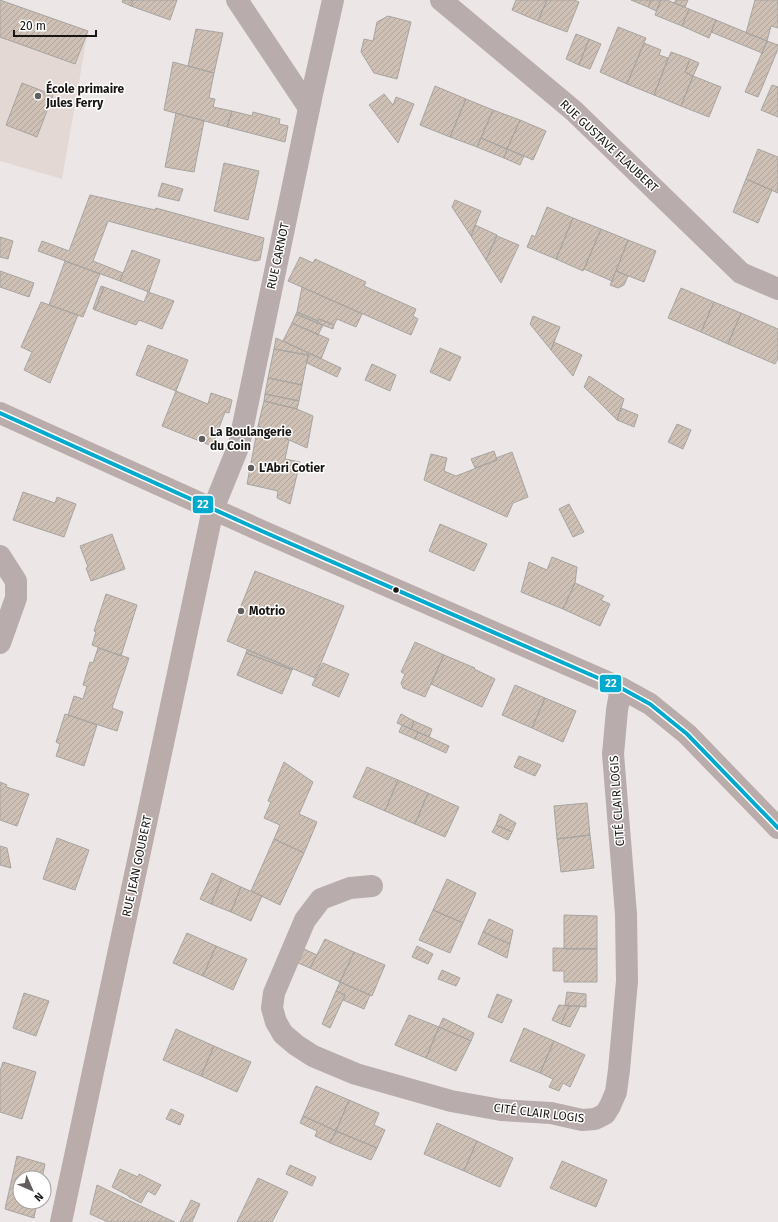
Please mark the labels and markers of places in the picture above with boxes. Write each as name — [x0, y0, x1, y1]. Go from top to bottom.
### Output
place label: École primaire Jules Ferry — [45, 80, 124, 110]
marker: École primaire Jules Ferry — [33, 91, 43, 101]
place label: La Boulangerie du Coin — [210, 425, 292, 453]
marker: La Boulangerie du Coin — [197, 434, 207, 444]
place label: L'Abri Cotier — [259, 461, 325, 475]
marker: L'Abri Cotier — [246, 463, 256, 473]
unlabelled marker — [391, 585, 401, 595]
place label: Motrio — [249, 604, 285, 618]
marker: Motrio — [236, 606, 246, 616]

